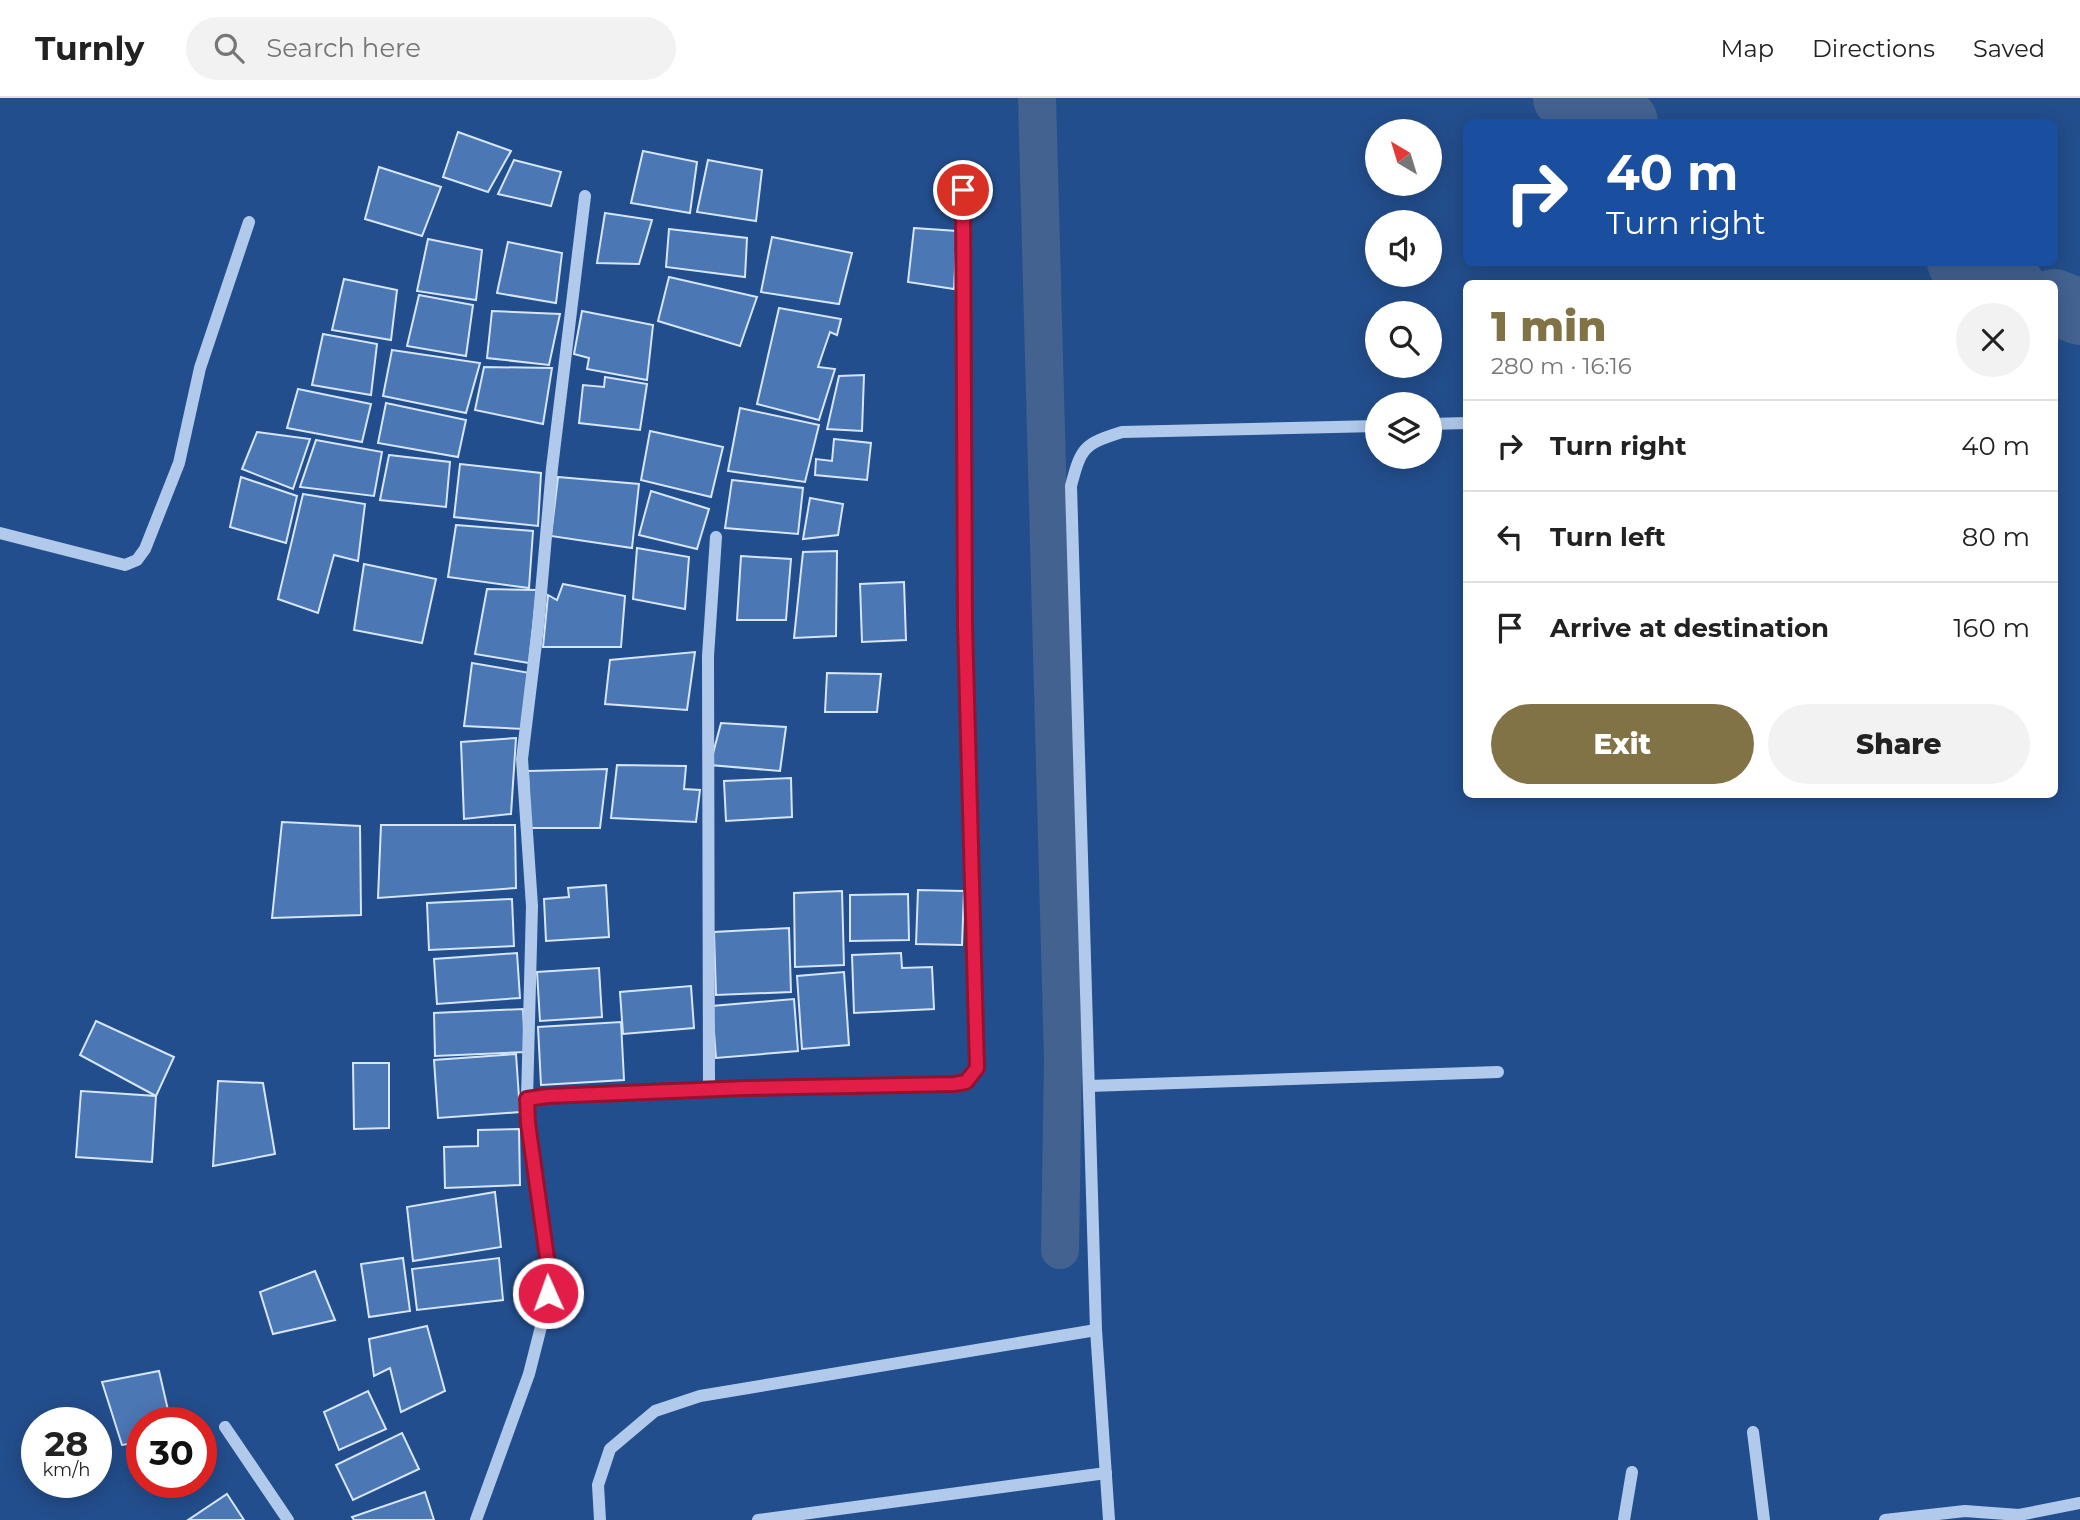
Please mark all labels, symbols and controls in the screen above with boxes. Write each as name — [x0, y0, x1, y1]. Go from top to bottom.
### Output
search box — [186, 17, 676, 80]
text: Turnly — [35, 28, 144, 68]
icon: search — [210, 29, 248, 67]
text: Search here — [266, 32, 421, 64]
text: Map — [1721, 34, 1774, 63]
text: Directions — [1812, 34, 1935, 63]
text: Saved — [1973, 34, 2045, 63]
north arrow — [1365, 119, 1442, 196]
map controls — [1365, 119, 1442, 469]
text: 40 m — [1606, 143, 1738, 202]
icon: right — [1491, 147, 1582, 238]
pin — [933, 160, 993, 220]
icon: arrive — [944, 171, 982, 209]
text: Turn right — [1606, 203, 1766, 242]
button: sound — [1365, 210, 1442, 287]
text: 1 min — [1491, 300, 1607, 352]
button: search — [1365, 301, 1442, 378]
button: close — [1956, 303, 2030, 377]
text: 280 m · 16:16 — [1491, 352, 1632, 380]
button: layers — [1365, 392, 1442, 469]
icon: right — [1491, 427, 1529, 465]
text: Turn right — [1550, 430, 1686, 462]
text: 40 m — [1961, 430, 2030, 462]
icon: left — [1491, 518, 1529, 556]
text: Turn left — [1550, 521, 1666, 553]
text: 80 m — [1962, 521, 2030, 553]
icon: arrive — [1491, 609, 1529, 647]
text: Arrive at destination — [1550, 612, 1829, 644]
text: 160 m — [1953, 612, 2030, 644]
button: Exit — [1491, 704, 1754, 784]
button: Share — [1768, 704, 2030, 784]
position arrow — [511, 1256, 585, 1330]
speed limit sign: 30 — [126, 1407, 217, 1498]
text: 28 — [45, 1422, 88, 1465]
text: km/h — [42, 1459, 91, 1481]

